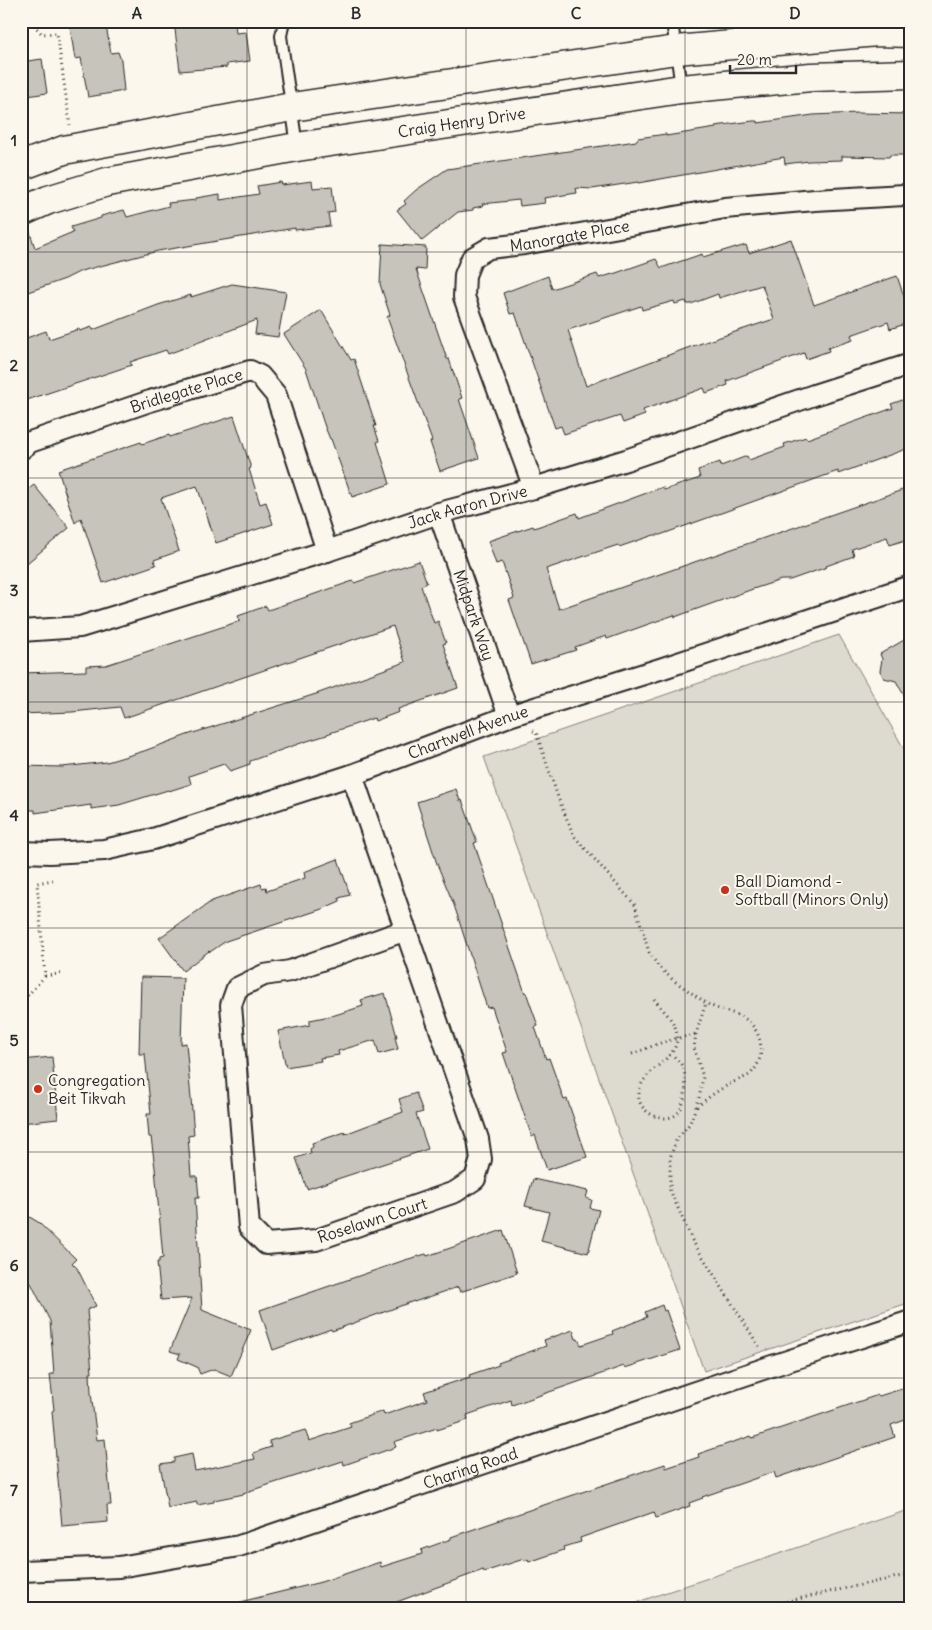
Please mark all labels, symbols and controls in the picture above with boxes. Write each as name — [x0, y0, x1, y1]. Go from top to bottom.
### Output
text: A — [132, 3, 142, 23]
text: B — [351, 3, 362, 23]
text: C — [571, 3, 582, 23]
text: D — [789, 3, 801, 23]
scale bar — [730, 42, 796, 74]
text: 20 m — [737, 50, 772, 69]
street label: Craig Henry Drive — [396, 103, 527, 142]
text: 1 — [11, 130, 17, 150]
street label: Manorgate Place — [509, 215, 631, 256]
text: 2 — [10, 355, 19, 375]
street label: Bridlegate Place — [127, 364, 245, 417]
street label: Jack Aaron Drive — [405, 480, 529, 533]
street label: Midpark Way — [449, 567, 499, 663]
text: 3 — [9, 580, 19, 600]
street label: Chartwell Avenue — [405, 701, 530, 763]
text: 4 — [9, 805, 19, 825]
place label: Ball Diamond - Softball (Minors Only) — [735, 871, 889, 909]
marker: Ball Diamond - Softball (Minors Only) — [719, 884, 731, 896]
text: 5 — [9, 1030, 19, 1050]
place label: Congregation Beit Tikvah — [48, 1070, 146, 1108]
marker: Congregation Beit Tikvah — [32, 1083, 44, 1095]
street label: Roselawn Court — [315, 1193, 430, 1247]
text: 6 — [9, 1255, 19, 1275]
street label: Charing Road — [420, 1443, 520, 1493]
text: 7 — [10, 1480, 18, 1500]

